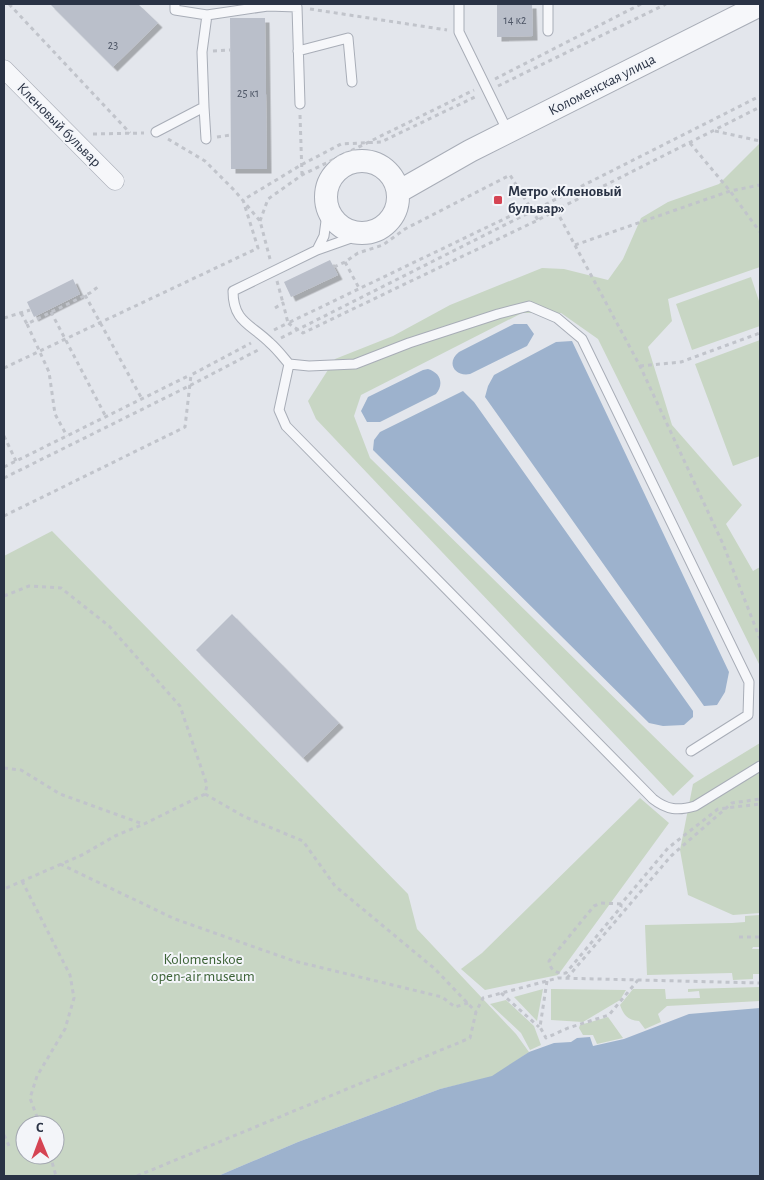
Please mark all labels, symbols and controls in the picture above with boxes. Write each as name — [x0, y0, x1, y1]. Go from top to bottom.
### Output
house number: 14 к2 — [504, 14, 527, 26]
house number: 23 — [108, 39, 118, 51]
street label: Коломенская улица — [546, 51, 658, 118]
street label: Кленовый бульвар — [14, 80, 104, 170]
house number: 25 к1 — [237, 87, 259, 99]
place label: Метро «Кленовый бульвар» — [508, 184, 622, 216]
marker: Метро «Кленовый бульвар» — [492, 194, 504, 206]
park label: Kolomenskoe open-air museum — [151, 952, 255, 984]
north arrow — [15, 1115, 65, 1165]
text: С — [36, 1121, 44, 1135]

